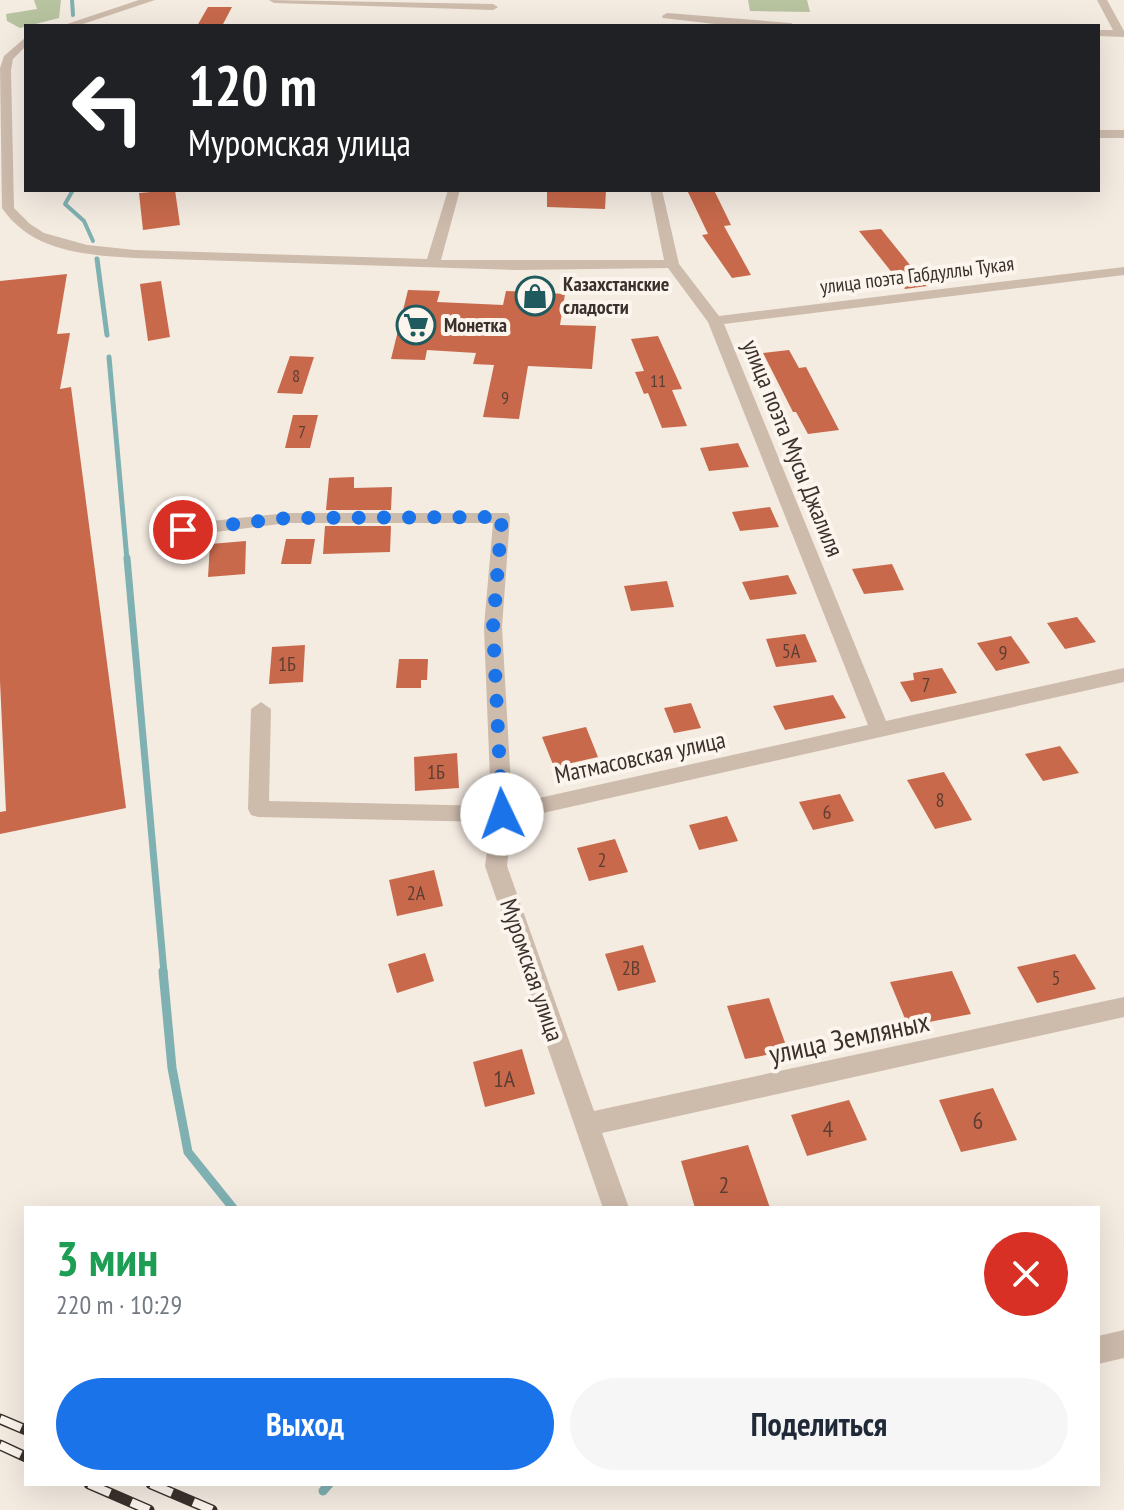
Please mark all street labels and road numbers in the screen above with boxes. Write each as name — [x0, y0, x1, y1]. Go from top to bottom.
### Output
street label: улица поэта Габдуллы Тукая — [819, 250, 1015, 300]
street label: улица поэта Мусы Джалиля — [735, 335, 851, 561]
street label: Матмасовская улица — [552, 724, 728, 790]
street label: Муромская улица — [493, 895, 571, 1045]
street label: улица Земляных — [766, 1002, 932, 1072]

